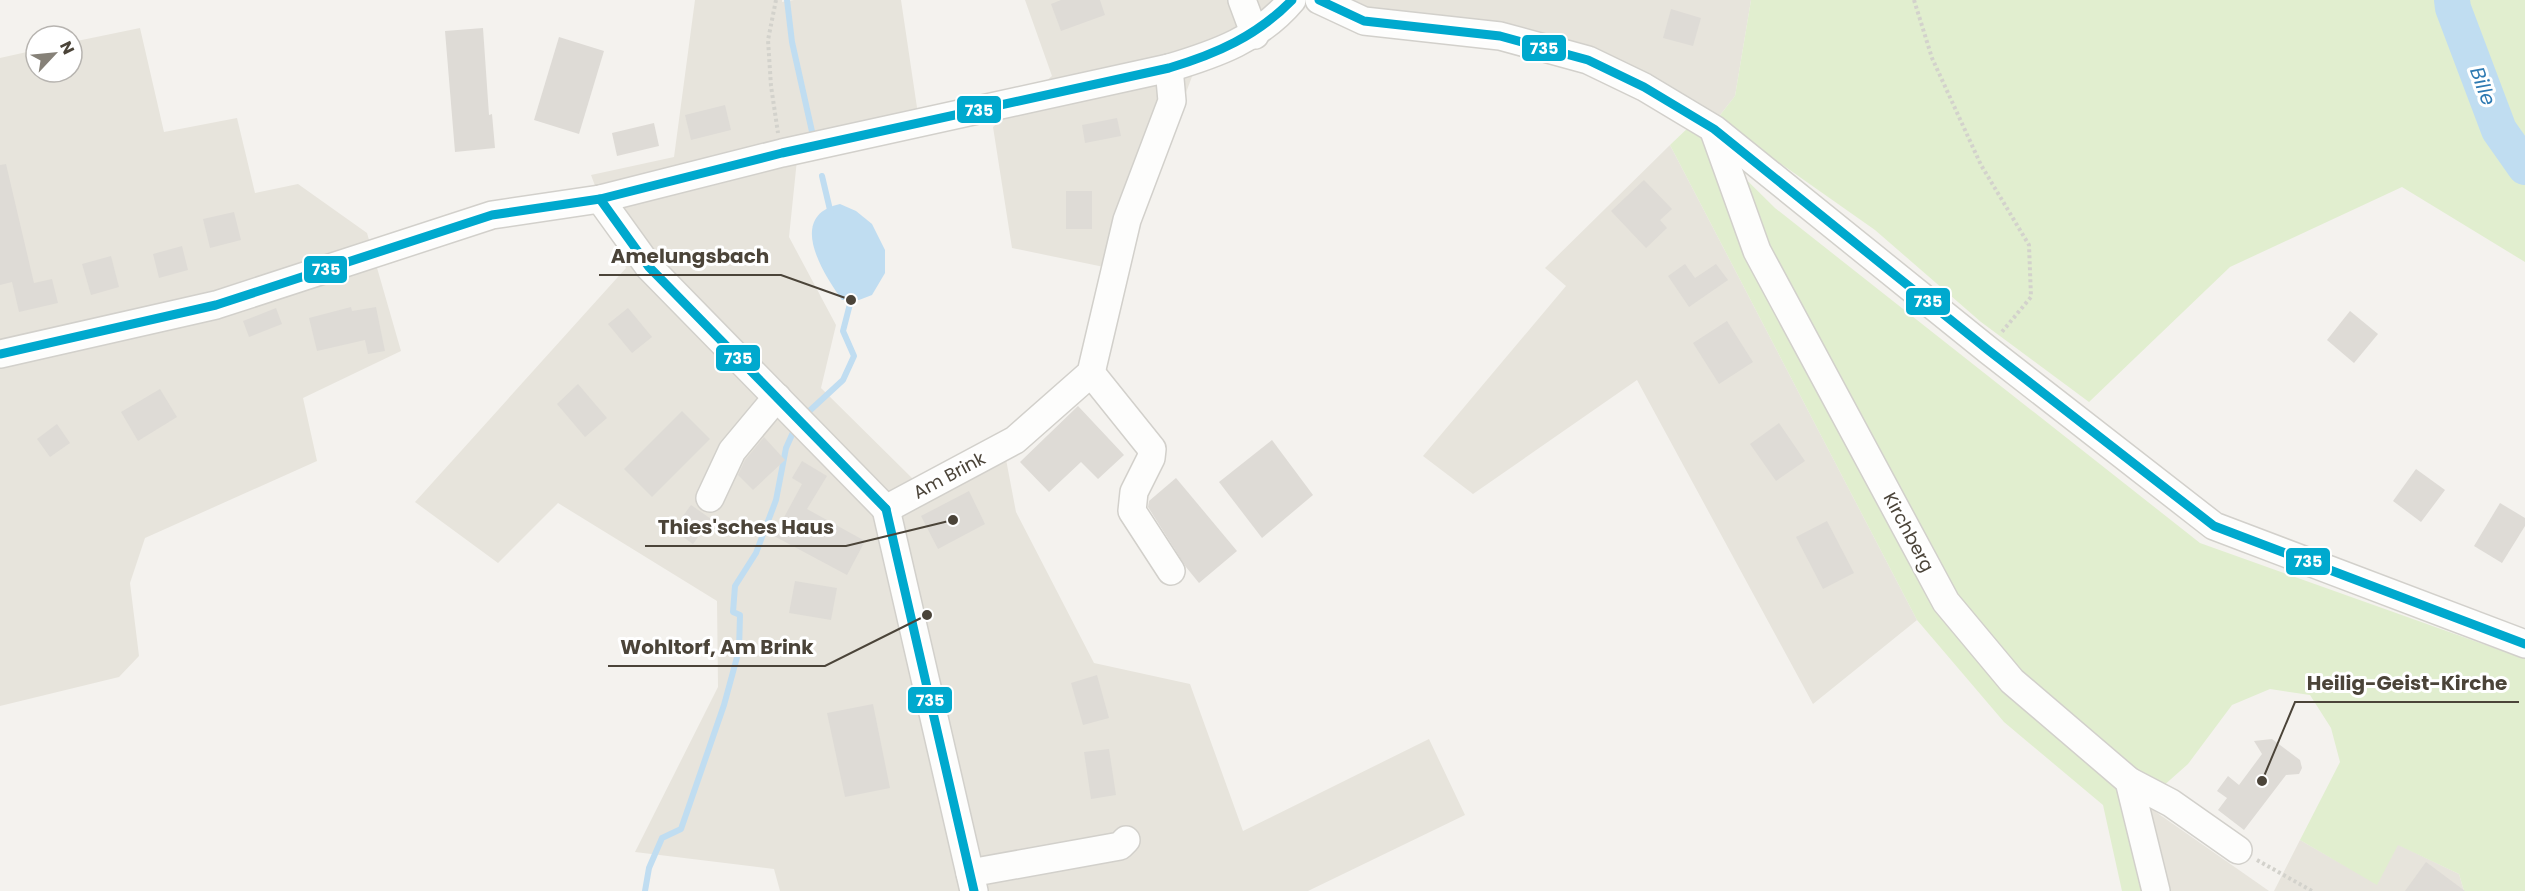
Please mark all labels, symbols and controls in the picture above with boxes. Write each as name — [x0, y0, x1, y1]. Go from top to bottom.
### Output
north arrow — [24, 24, 84, 84]
line badge: 735 — [1521, 34, 1567, 62]
text: N — [54, 37, 80, 58]
text: 735 — [1530, 37, 1558, 60]
water label: Bille — [2463, 63, 2503, 109]
line badge: 735 — [956, 95, 1002, 124]
text: 735 — [965, 99, 993, 122]
callout: Amelungsbach — [599, 237, 781, 275]
text: Amelungsbach — [611, 242, 769, 270]
line badge: 735 — [303, 255, 348, 284]
text: 735 — [312, 258, 340, 281]
line badge: 735 — [1905, 287, 1951, 316]
text: 735 — [1914, 290, 1942, 313]
line badge: 735 — [715, 344, 761, 372]
text: 735 — [724, 347, 752, 370]
street label: Am Brink — [908, 445, 990, 504]
street label: Kirchberg — [1878, 488, 1940, 576]
callout: Thies'sches Haus — [645, 508, 846, 546]
text: Thies'sches Haus — [658, 513, 834, 541]
line badge: 735 — [2285, 547, 2331, 576]
text: 735 — [2294, 550, 2322, 573]
callout: Wohltorf, Am Brink — [608, 628, 825, 666]
text: Wohltorf, Am Brink — [620, 633, 814, 661]
callout: Heilig-Geist-Kirche — [2295, 664, 2519, 702]
text: Heilig-Geist-Kirche — [2307, 669, 2507, 697]
line badge: 735 — [907, 686, 953, 714]
text: 735 — [916, 689, 944, 712]

